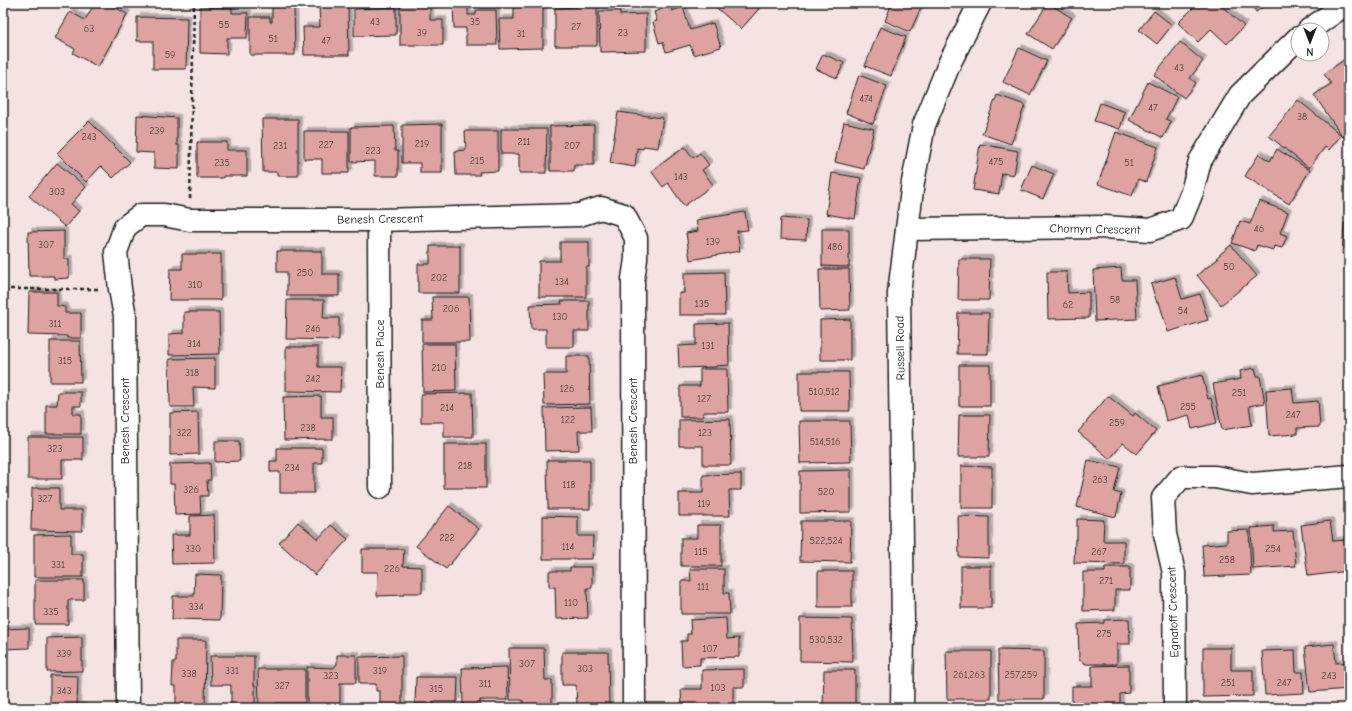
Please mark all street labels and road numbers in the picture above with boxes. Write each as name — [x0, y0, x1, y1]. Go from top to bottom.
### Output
street label: Benesh Crescent — [337, 211, 424, 227]
street label: Chomyn Crescent — [1049, 221, 1141, 237]
street label: Russell Road — [892, 316, 908, 380]
street label: Benesh Place — [373, 320, 387, 388]
street label: Benesh Crescent — [118, 377, 132, 464]
street label: Benesh Crescent — [626, 377, 640, 464]
street label: Egnatoff Crescent — [1164, 566, 1182, 658]

